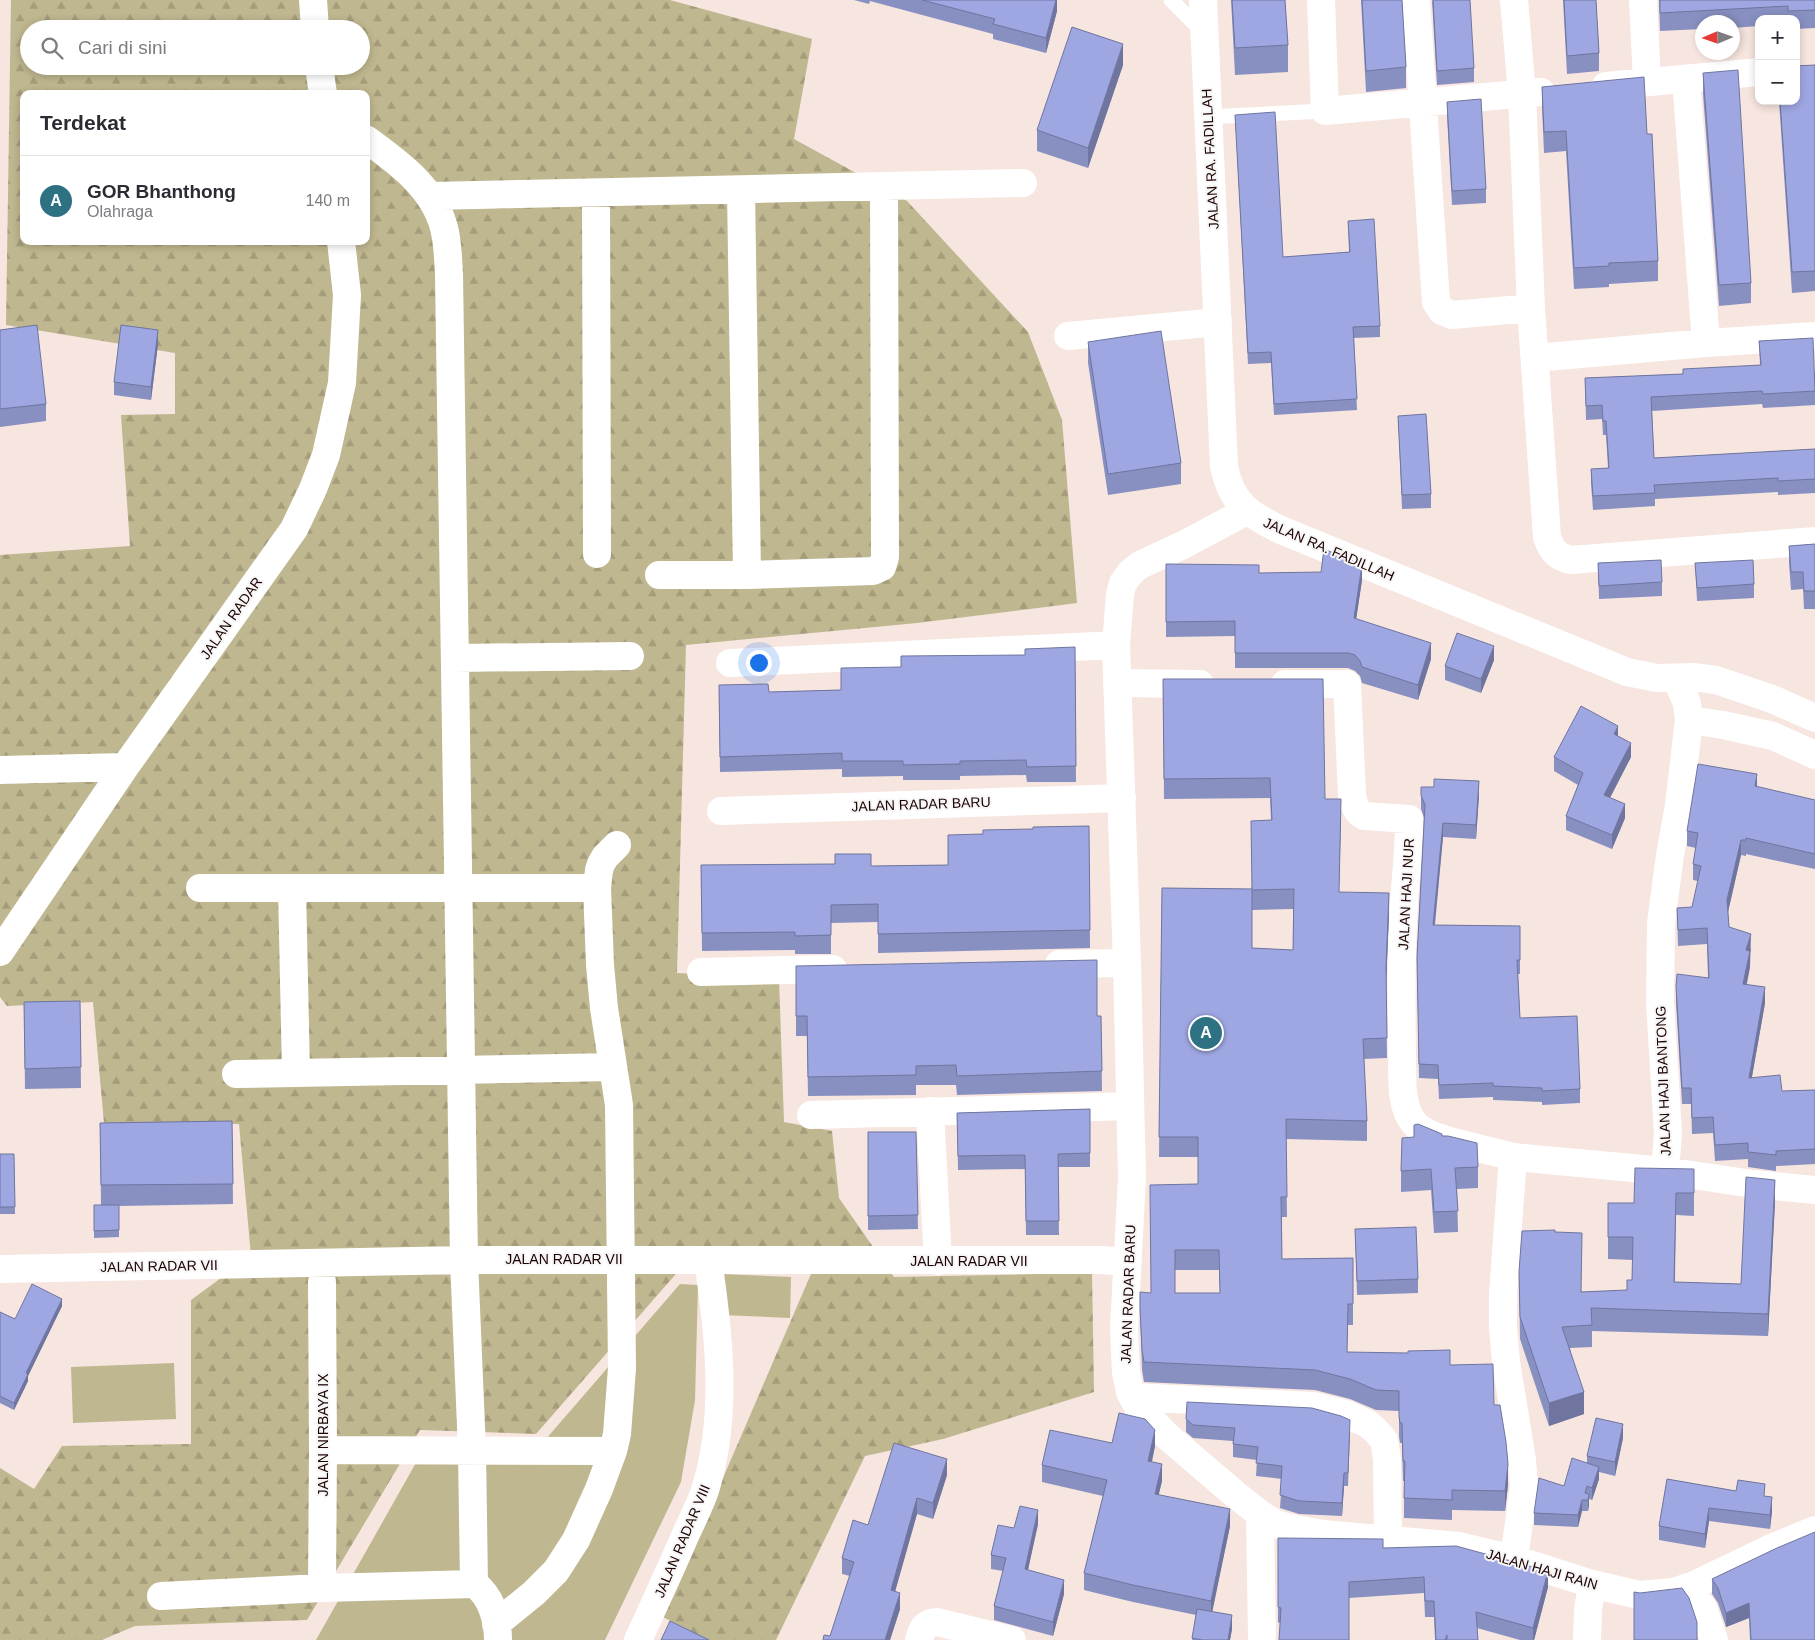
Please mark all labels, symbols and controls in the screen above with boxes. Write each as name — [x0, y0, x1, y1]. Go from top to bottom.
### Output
north arrow — [1695, 15, 1740, 60]
map controls — [1755, 15, 1800, 105]
button: + — [1755, 15, 1800, 60]
search box — [20, 20, 370, 75]
icon: search — [38, 34, 66, 62]
text: Cari di sini — [78, 37, 167, 58]
button: − — [1755, 60, 1800, 105]
street label: JALAN RA. FADILLAH — [1198, 88, 1222, 230]
text: Terdekat — [40, 111, 126, 134]
text: GOR Bhanthong — [87, 181, 236, 202]
text: A — [50, 192, 62, 209]
text: 140 m — [306, 192, 350, 209]
text: Olahraga — [87, 203, 153, 220]
street label: JALAN RA. FADILLAH — [1261, 514, 1397, 584]
street label: JALAN RADAR — [197, 574, 265, 662]
your location — [746, 650, 772, 676]
street label: JALAN RADAR BARU — [851, 794, 991, 814]
street label: JALAN HAJI NUR — [1395, 838, 1417, 950]
street label: JALAN HAJI BANTONG — [1652, 1005, 1674, 1157]
pin: A — [1190, 1014, 1222, 1052]
street label: JALAN RADAR BARU — [1118, 1224, 1138, 1364]
street label: JALAN RADAR VII — [505, 1251, 623, 1267]
street label: JALAN RADAR VII — [910, 1253, 1028, 1269]
street label: JALAN RADAR VII — [100, 1257, 218, 1275]
street label: JALAN NIRBAYA IX — [315, 1373, 331, 1497]
street label: JALAN RADAR VIII — [651, 1482, 713, 1600]
street label: JALAN HAJI RAIN — [1484, 1545, 1600, 1593]

